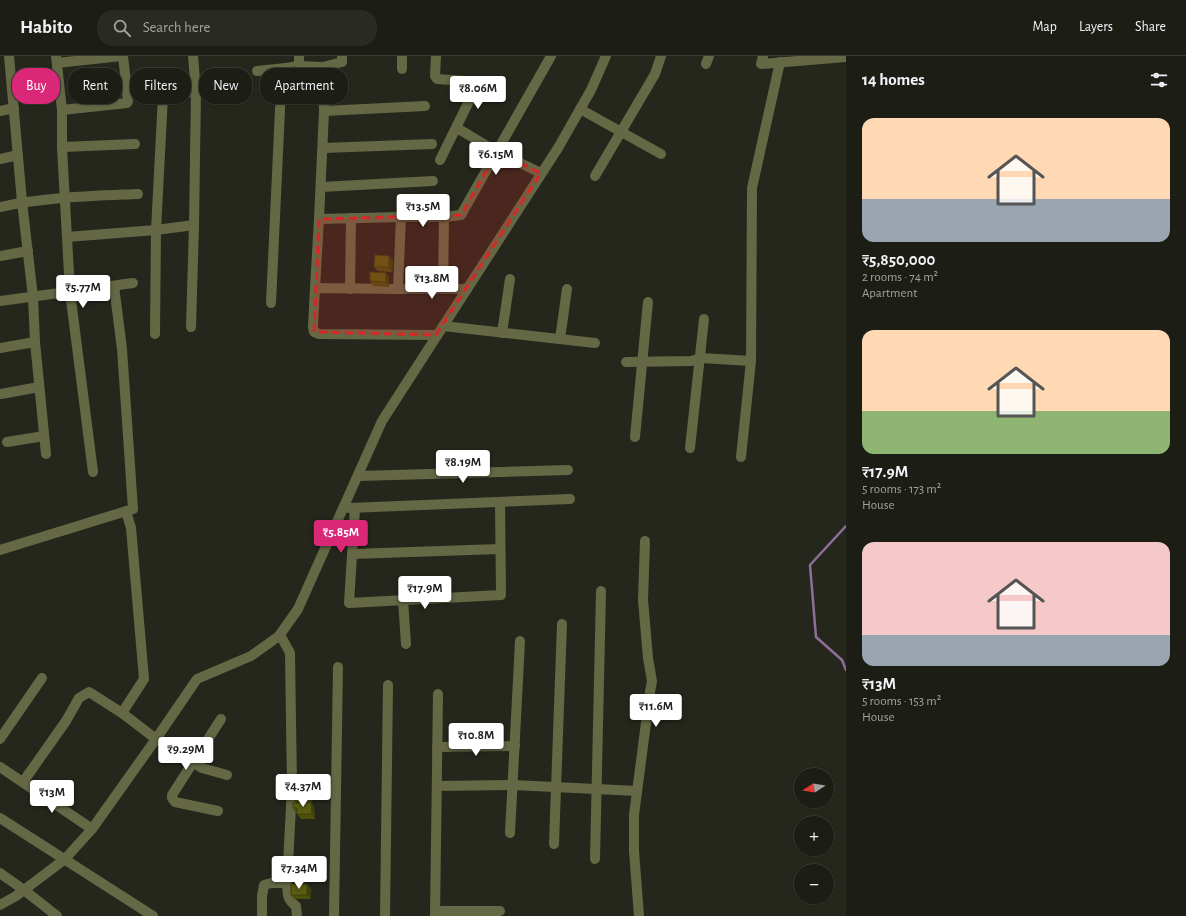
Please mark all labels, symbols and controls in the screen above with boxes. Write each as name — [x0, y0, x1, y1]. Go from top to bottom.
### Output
search box — [97, 10, 377, 46]
icon: search — [111, 17, 133, 39]
text: Habito — [20, 18, 73, 37]
text: Search here — [143, 20, 210, 35]
text: Map — [1032, 20, 1057, 34]
text: Layers — [1079, 20, 1113, 34]
text: Share — [1135, 20, 1166, 34]
chip: Buy — [12, 68, 60, 104]
chip: Rent — [68, 68, 122, 104]
chip: Filters — [130, 68, 191, 104]
chip: New — [199, 68, 252, 104]
chip: Apartment — [260, 68, 348, 104]
icon: filters — [1148, 69, 1170, 91]
text: 14 homes — [862, 71, 925, 88]
pin: ₹8.06M — [445, 76, 511, 110]
text: ₹8.06M — [459, 82, 497, 95]
pin: ₹6.15M — [463, 142, 529, 176]
icon: home — [980, 144, 1052, 216]
text: ₹6.15M — [478, 148, 514, 161]
pin: ₹13.5M — [390, 194, 456, 228]
text: ₹13.5M — [406, 200, 440, 213]
text: ₹5,850,000 — [862, 251, 935, 268]
pin: ₹13.8M — [399, 266, 465, 300]
text: 2 rooms · 74 m² — [862, 271, 938, 284]
text: ₹13.8M — [414, 272, 450, 285]
pin: ₹5.77M — [50, 275, 116, 309]
text: ₹5.77M — [65, 281, 101, 294]
text: Apartment — [862, 287, 917, 300]
icon: home — [980, 356, 1052, 428]
pin: ₹8.19M — [430, 450, 496, 484]
text: ₹8.19M — [445, 456, 481, 469]
text: ₹17.9M — [862, 463, 908, 480]
text: 5 rooms · 173 m² — [862, 483, 941, 496]
text: House — [862, 499, 894, 512]
pin: ₹5.85M — [308, 520, 374, 554]
text: ₹5.85M — [323, 526, 359, 539]
icon: home — [980, 568, 1052, 640]
pin: ₹17.9M — [392, 576, 458, 610]
text: ₹17.9M — [407, 582, 443, 595]
text: ₹13M — [862, 675, 896, 692]
pin: ₹11.6M — [623, 694, 689, 728]
text: 5 rooms · 153 m² — [862, 695, 941, 708]
text: ₹11.6M — [639, 700, 673, 713]
text: House — [862, 711, 894, 724]
pin: ₹10.8M — [443, 723, 509, 757]
text: ₹10.8M — [458, 729, 494, 742]
pin: ₹9.29M — [153, 737, 219, 771]
text: ₹9.29M — [167, 743, 205, 756]
north arrow — [794, 768, 834, 808]
map controls — [794, 768, 834, 904]
pin: ₹4.37M — [270, 774, 336, 808]
pin: ₹13M — [28, 780, 76, 814]
text: ₹4.37M — [285, 780, 321, 793]
text: ₹13M — [39, 786, 65, 799]
button: + — [794, 816, 834, 856]
pin: ₹7.34M — [266, 856, 332, 890]
text: ₹7.34M — [281, 862, 317, 875]
button: − — [794, 864, 834, 904]

